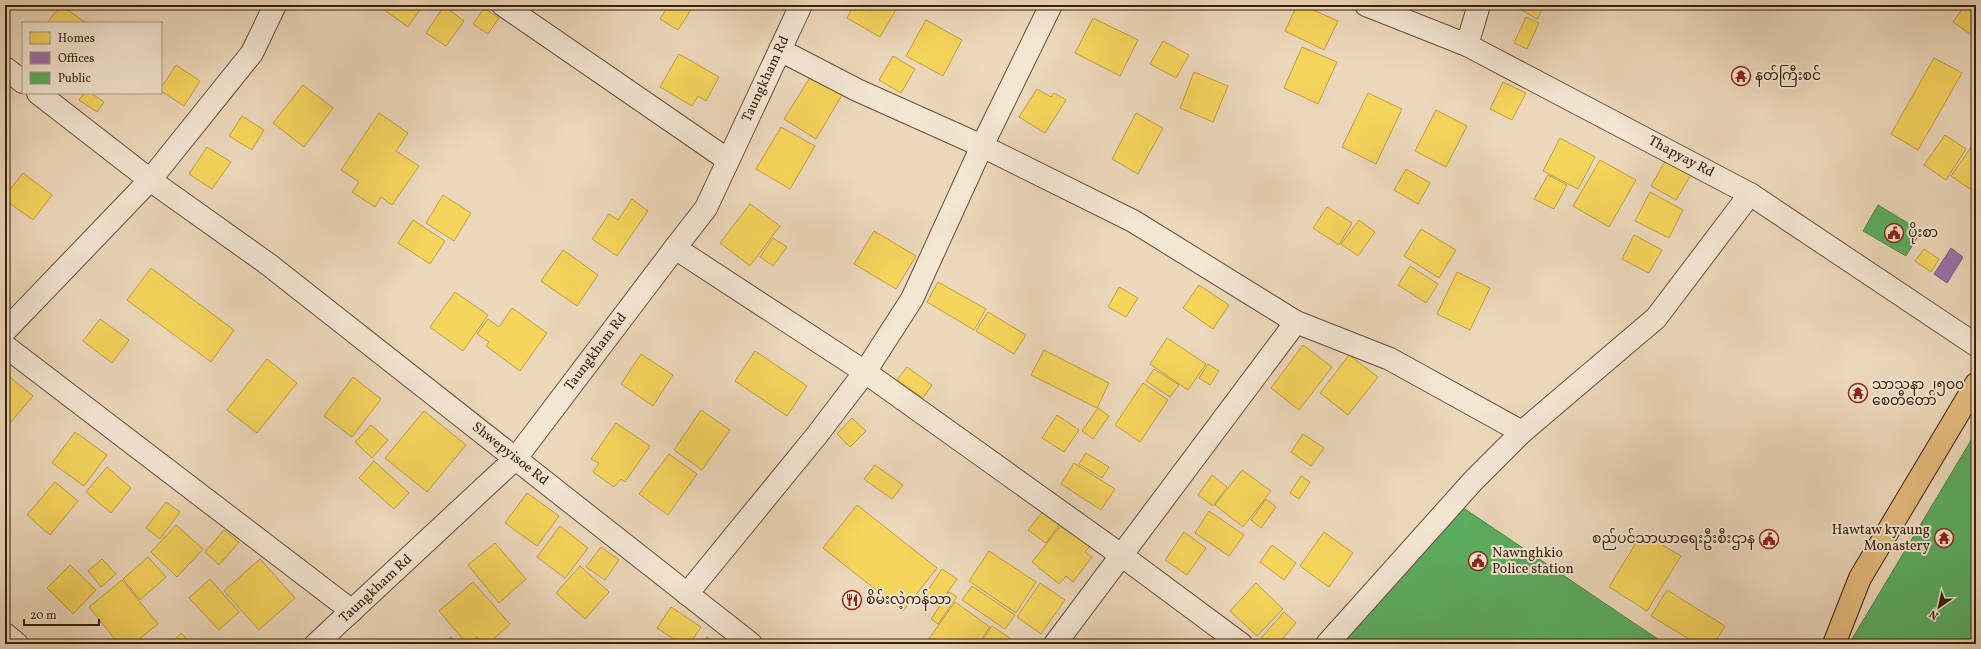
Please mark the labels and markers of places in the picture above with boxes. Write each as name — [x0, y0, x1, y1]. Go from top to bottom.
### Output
temple icon: နတ်ကြီးစင် — [1730, 65, 1752, 87]
place label: နတ်ကြီးစင် — [1755, 65, 1821, 87]
public building icon: ပိုးစာ — [1883, 222, 1905, 244]
place label: ပိုးစာ — [1908, 222, 1938, 244]
place label: သာသနာ ၂၅၀၀ စေတီတော် — [1872, 376, 1964, 411]
temple icon: သာသနာ ၂၅၀၀ စေတီတော် — [1847, 382, 1869, 404]
place label: Hawtaw kyaung Monastery — [1832, 521, 1930, 556]
temple icon: Hawtaw kyaung Monastery — [1933, 527, 1955, 549]
place label: စည်ပင်သာယာရေးဦးစီးဌာန — [1592, 528, 1755, 550]
public building icon: စည်ပင်သာယာရေးဦးစီးဌာန — [1758, 528, 1780, 550]
place label: Nawnghkio Police station — [1492, 544, 1574, 579]
public building icon: Nawnghkio Police station — [1467, 550, 1489, 572]
restaurant icon: စိမ်းလဲ့ကန်သာ — [841, 589, 863, 611]
place label: စိမ်းလဲ့ကန်သာ — [866, 589, 951, 611]

